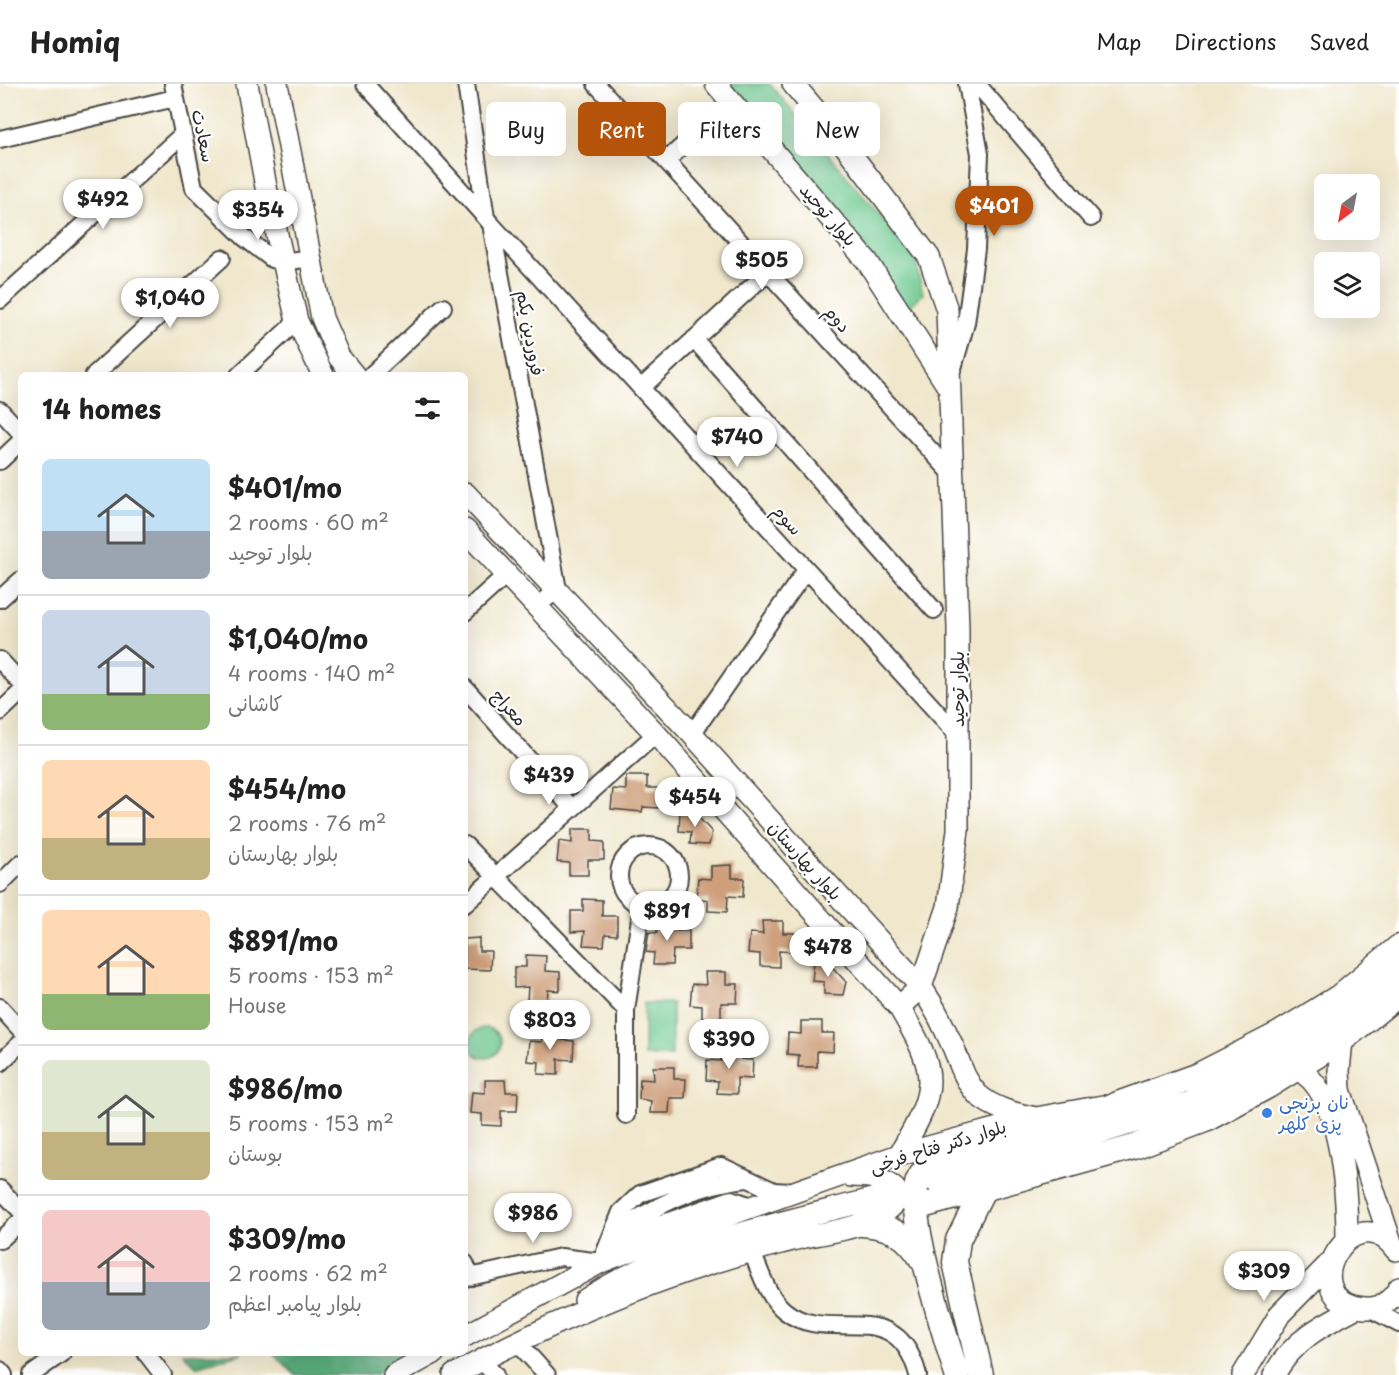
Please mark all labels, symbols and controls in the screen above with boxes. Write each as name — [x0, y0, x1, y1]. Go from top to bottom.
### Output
text: Homiq — [30, 20, 120, 63]
text: Map — [1096, 25, 1141, 57]
text: Directions — [1174, 25, 1276, 57]
text: Saved — [1309, 25, 1369, 57]
chip: Buy — [486, 102, 566, 156]
chip: Rent — [578, 102, 666, 156]
chip: Filters — [678, 102, 782, 156]
chip: New — [794, 102, 880, 156]
street label: سعادت — [186, 107, 223, 165]
north arrow — [1314, 174, 1380, 240]
map controls — [1314, 174, 1380, 318]
street label: بلوار توحید — [794, 176, 864, 252]
pin: $492 — [67, 179, 139, 230]
text: $492 — [77, 183, 129, 213]
pin: $401 — [958, 186, 1030, 237]
pin: $354 — [222, 190, 294, 241]
text: $401 — [969, 190, 1019, 220]
text: $354 — [232, 194, 284, 224]
pin: $505 — [726, 240, 798, 291]
text: $505 — [735, 244, 789, 274]
button: layers — [1314, 252, 1380, 318]
pin: $1,040 — [121, 278, 219, 329]
text: $1,040 — [135, 282, 205, 312]
street label: فروردین یکم — [509, 288, 552, 378]
street label: دوم — [817, 298, 858, 339]
text: 14 homes — [42, 389, 161, 428]
icon: filters — [411, 392, 444, 425]
pin: $740 — [701, 417, 773, 468]
text: $740 — [711, 421, 763, 451]
text: $401/mo — [228, 468, 342, 507]
icon: home — [90, 483, 162, 555]
street label: سوم — [765, 497, 810, 542]
text: 2 rooms · 60 m² — [228, 507, 389, 537]
text: بلوار توحید — [228, 537, 313, 567]
text: $1,040/mo — [228, 619, 368, 658]
icon: home — [90, 634, 162, 706]
street label: بلوار توحید — [943, 651, 970, 727]
text: 4 rooms · 140 m² — [228, 658, 395, 688]
street label: معراج — [486, 682, 534, 732]
text: کاشانی — [228, 688, 283, 718]
pin: $439 — [513, 755, 585, 806]
text: $439 — [524, 759, 574, 789]
text: $454/mo — [228, 769, 346, 808]
pin: $454 — [659, 777, 731, 828]
text: $454 — [669, 781, 721, 811]
icon: home — [90, 784, 162, 856]
text: 2 rooms · 76 m² — [228, 808, 386, 838]
street label: بلوار بهارستان — [763, 814, 849, 906]
text: بلوار بهارستان — [228, 838, 338, 868]
pin: $891 — [631, 891, 703, 942]
text: $891 — [644, 895, 690, 925]
text: $891/mo — [228, 921, 338, 960]
pin: $478 — [792, 927, 864, 978]
text: $478 — [803, 931, 853, 961]
icon: home — [90, 934, 162, 1006]
text: 5 rooms · 153 m² — [228, 960, 394, 990]
text: House — [228, 990, 287, 1020]
pin: $803 — [514, 1000, 586, 1051]
text: $803 — [523, 1004, 577, 1034]
pin: $390 — [693, 1019, 765, 1070]
text: $390 — [703, 1023, 755, 1053]
text: $986/mo — [228, 1069, 343, 1108]
icon: home — [90, 1084, 162, 1156]
place label: نان برنجی پزی کلهر — [1277, 1088, 1349, 1136]
marker: نان برنجی پزی کلهر — [1260, 1106, 1274, 1120]
text: 5 rooms · 153 m² — [228, 1108, 394, 1138]
street label: بلوار دکتر فتاح فرخی — [866, 1112, 1009, 1179]
text: بوستان — [228, 1138, 283, 1168]
pin: $986 — [497, 1193, 569, 1244]
text: $986 — [508, 1197, 558, 1227]
text: $309/mo — [228, 1219, 346, 1258]
icon: home — [90, 1234, 162, 1306]
pin: $309 — [1228, 1251, 1300, 1302]
text: $309 — [1238, 1255, 1290, 1285]
text: 2 rooms · 62 m² — [228, 1258, 388, 1288]
text: بلوار پیامبر اعظم — [228, 1288, 362, 1318]

